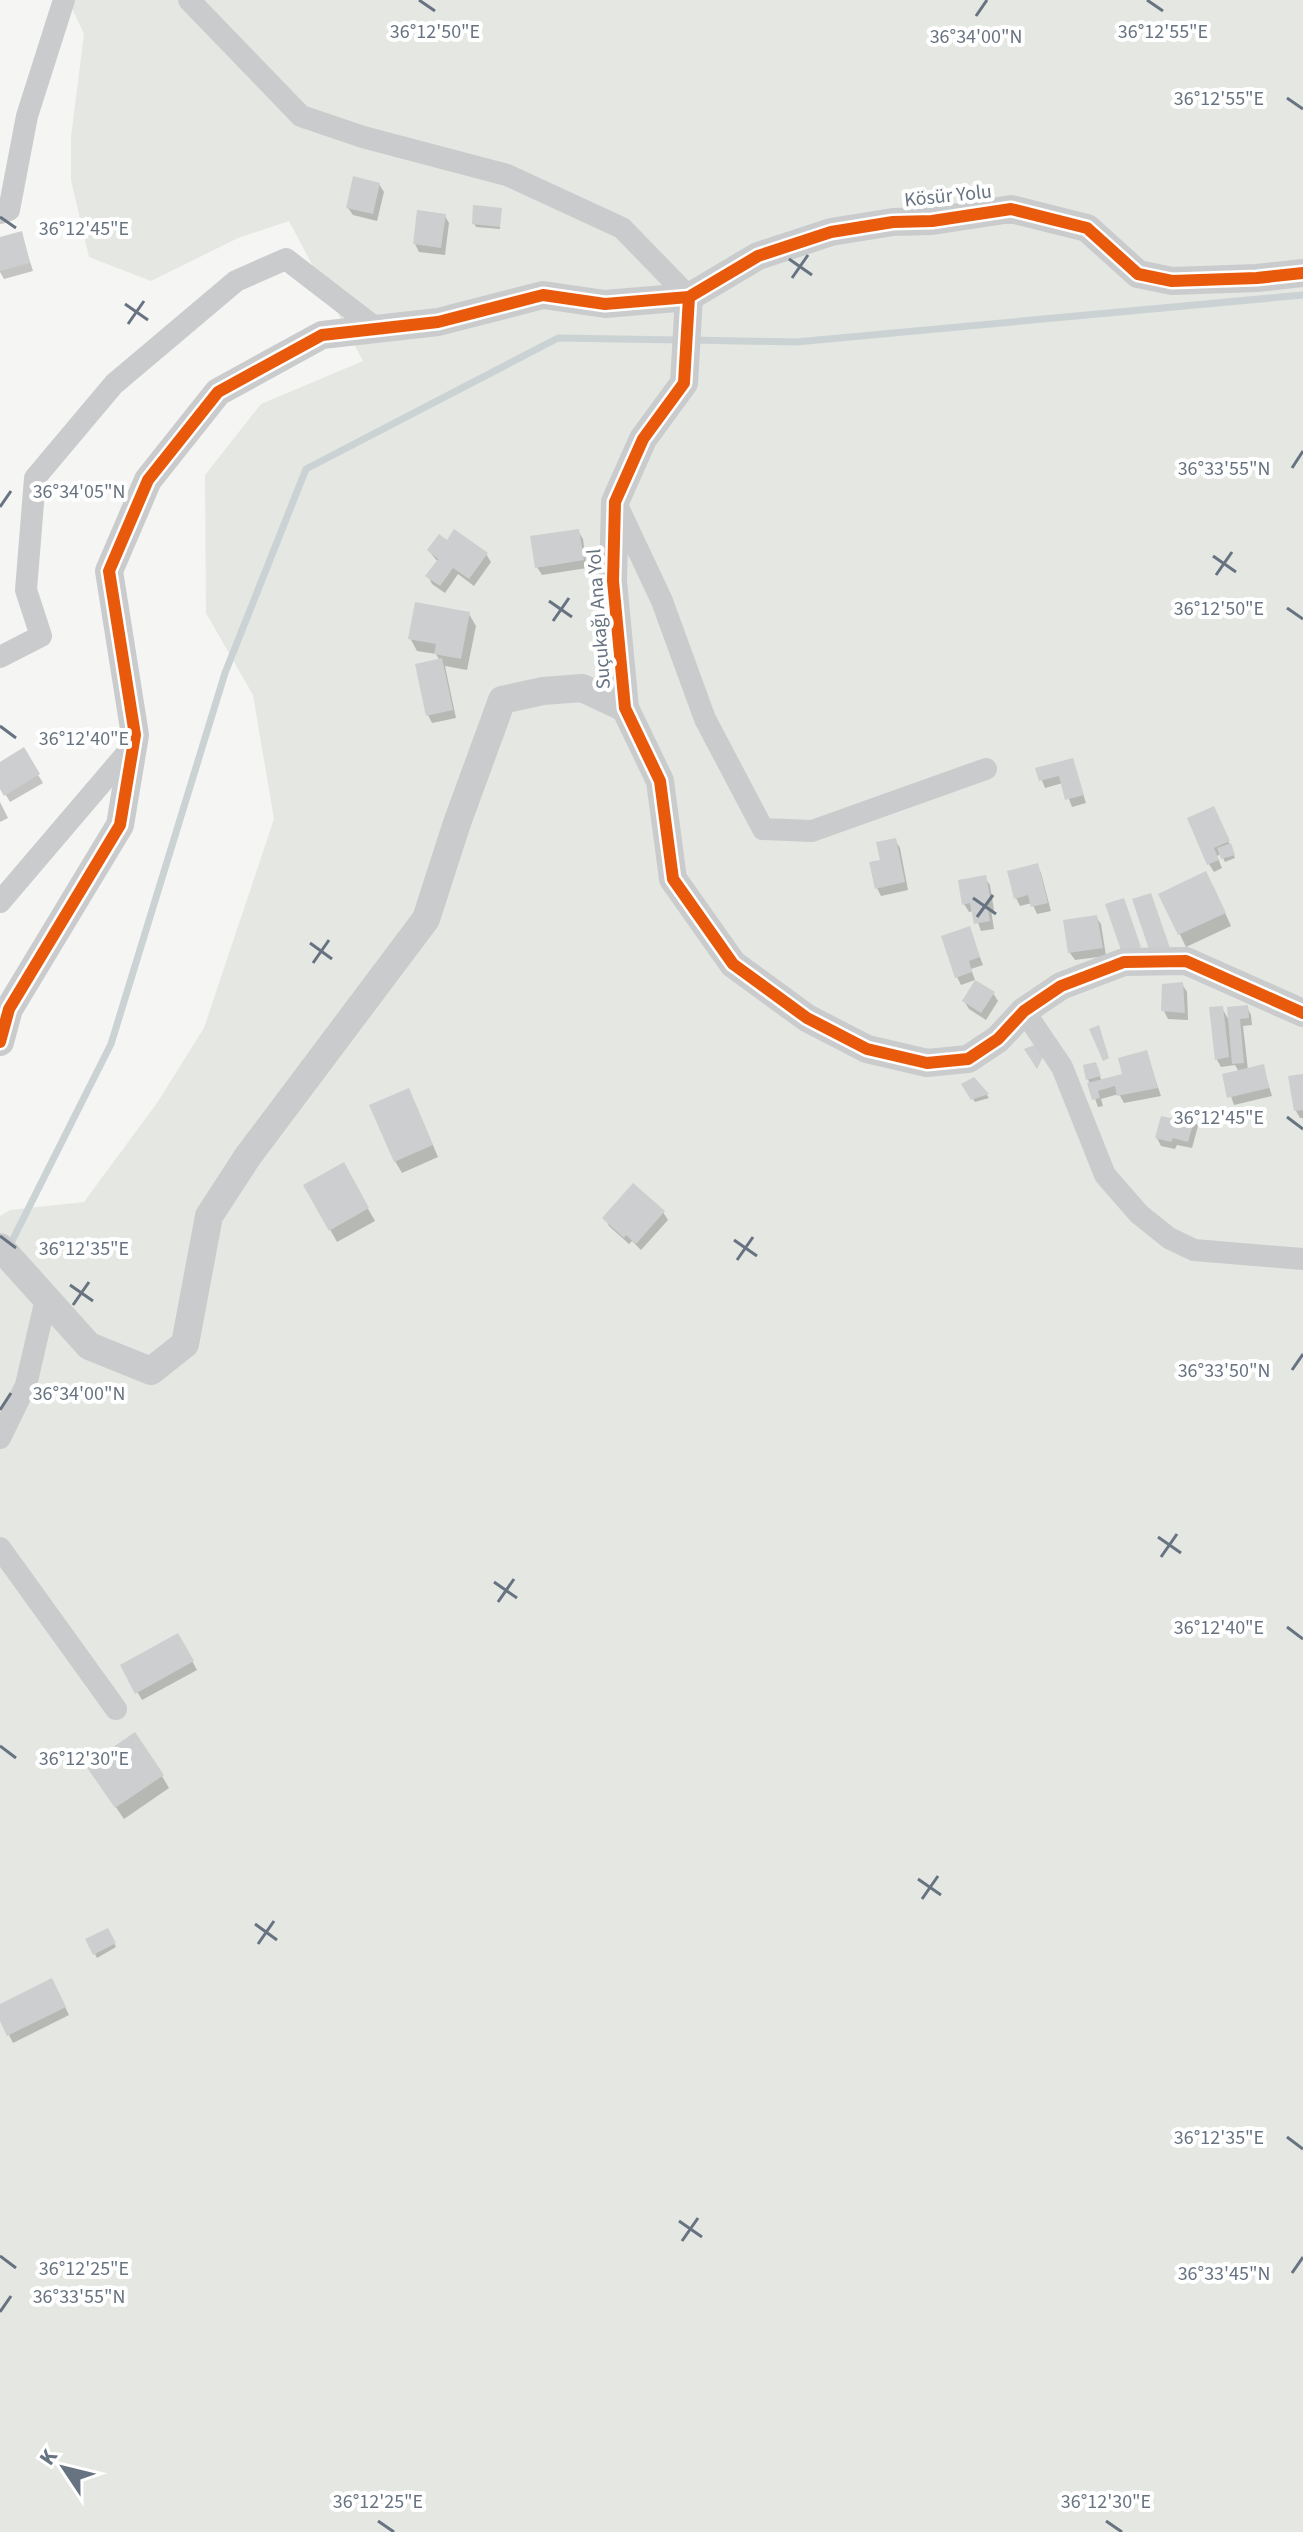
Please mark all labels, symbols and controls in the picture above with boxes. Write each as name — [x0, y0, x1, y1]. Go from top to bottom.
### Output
text: 36°12'50"E — [390, 18, 480, 46]
text: 36°12'55"E — [1118, 18, 1208, 46]
text: 36°34'00"N — [930, 23, 1022, 51]
text: 36°12'55"E — [1174, 85, 1264, 113]
street label: Kösür Yolu — [903, 177, 993, 215]
text: 36°12'45"E — [39, 215, 129, 243]
text: 36°33'55"N — [1178, 455, 1270, 483]
text: 36°34'05"N — [33, 478, 125, 506]
street label: Suçukağı Ana Yol — [580, 548, 618, 690]
text: 36°12'50"E — [1174, 595, 1264, 623]
text: 36°12'40"E — [39, 725, 129, 753]
text: 36°12'45"E — [1174, 1104, 1264, 1132]
text: 36°12'35"E — [39, 1235, 129, 1263]
text: 36°33'50"N — [1178, 1357, 1270, 1385]
text: 36°34'00"N — [33, 1380, 125, 1408]
text: 36°12'40"E — [1174, 1614, 1264, 1642]
text: 36°12'30"E — [39, 1745, 129, 1773]
text: 36°12'35"E — [1174, 2124, 1264, 2152]
text: 36°12'25"E — [39, 2255, 129, 2283]
text: 36°33'45"N — [1178, 2260, 1270, 2288]
text: 36°33'55"N — [33, 2283, 125, 2311]
north arrow — [24, 2428, 104, 2508]
text: K — [31, 2442, 66, 2472]
text: 36°12'25"E — [333, 2488, 423, 2516]
text: 36°12'30"E — [1061, 2488, 1151, 2516]

